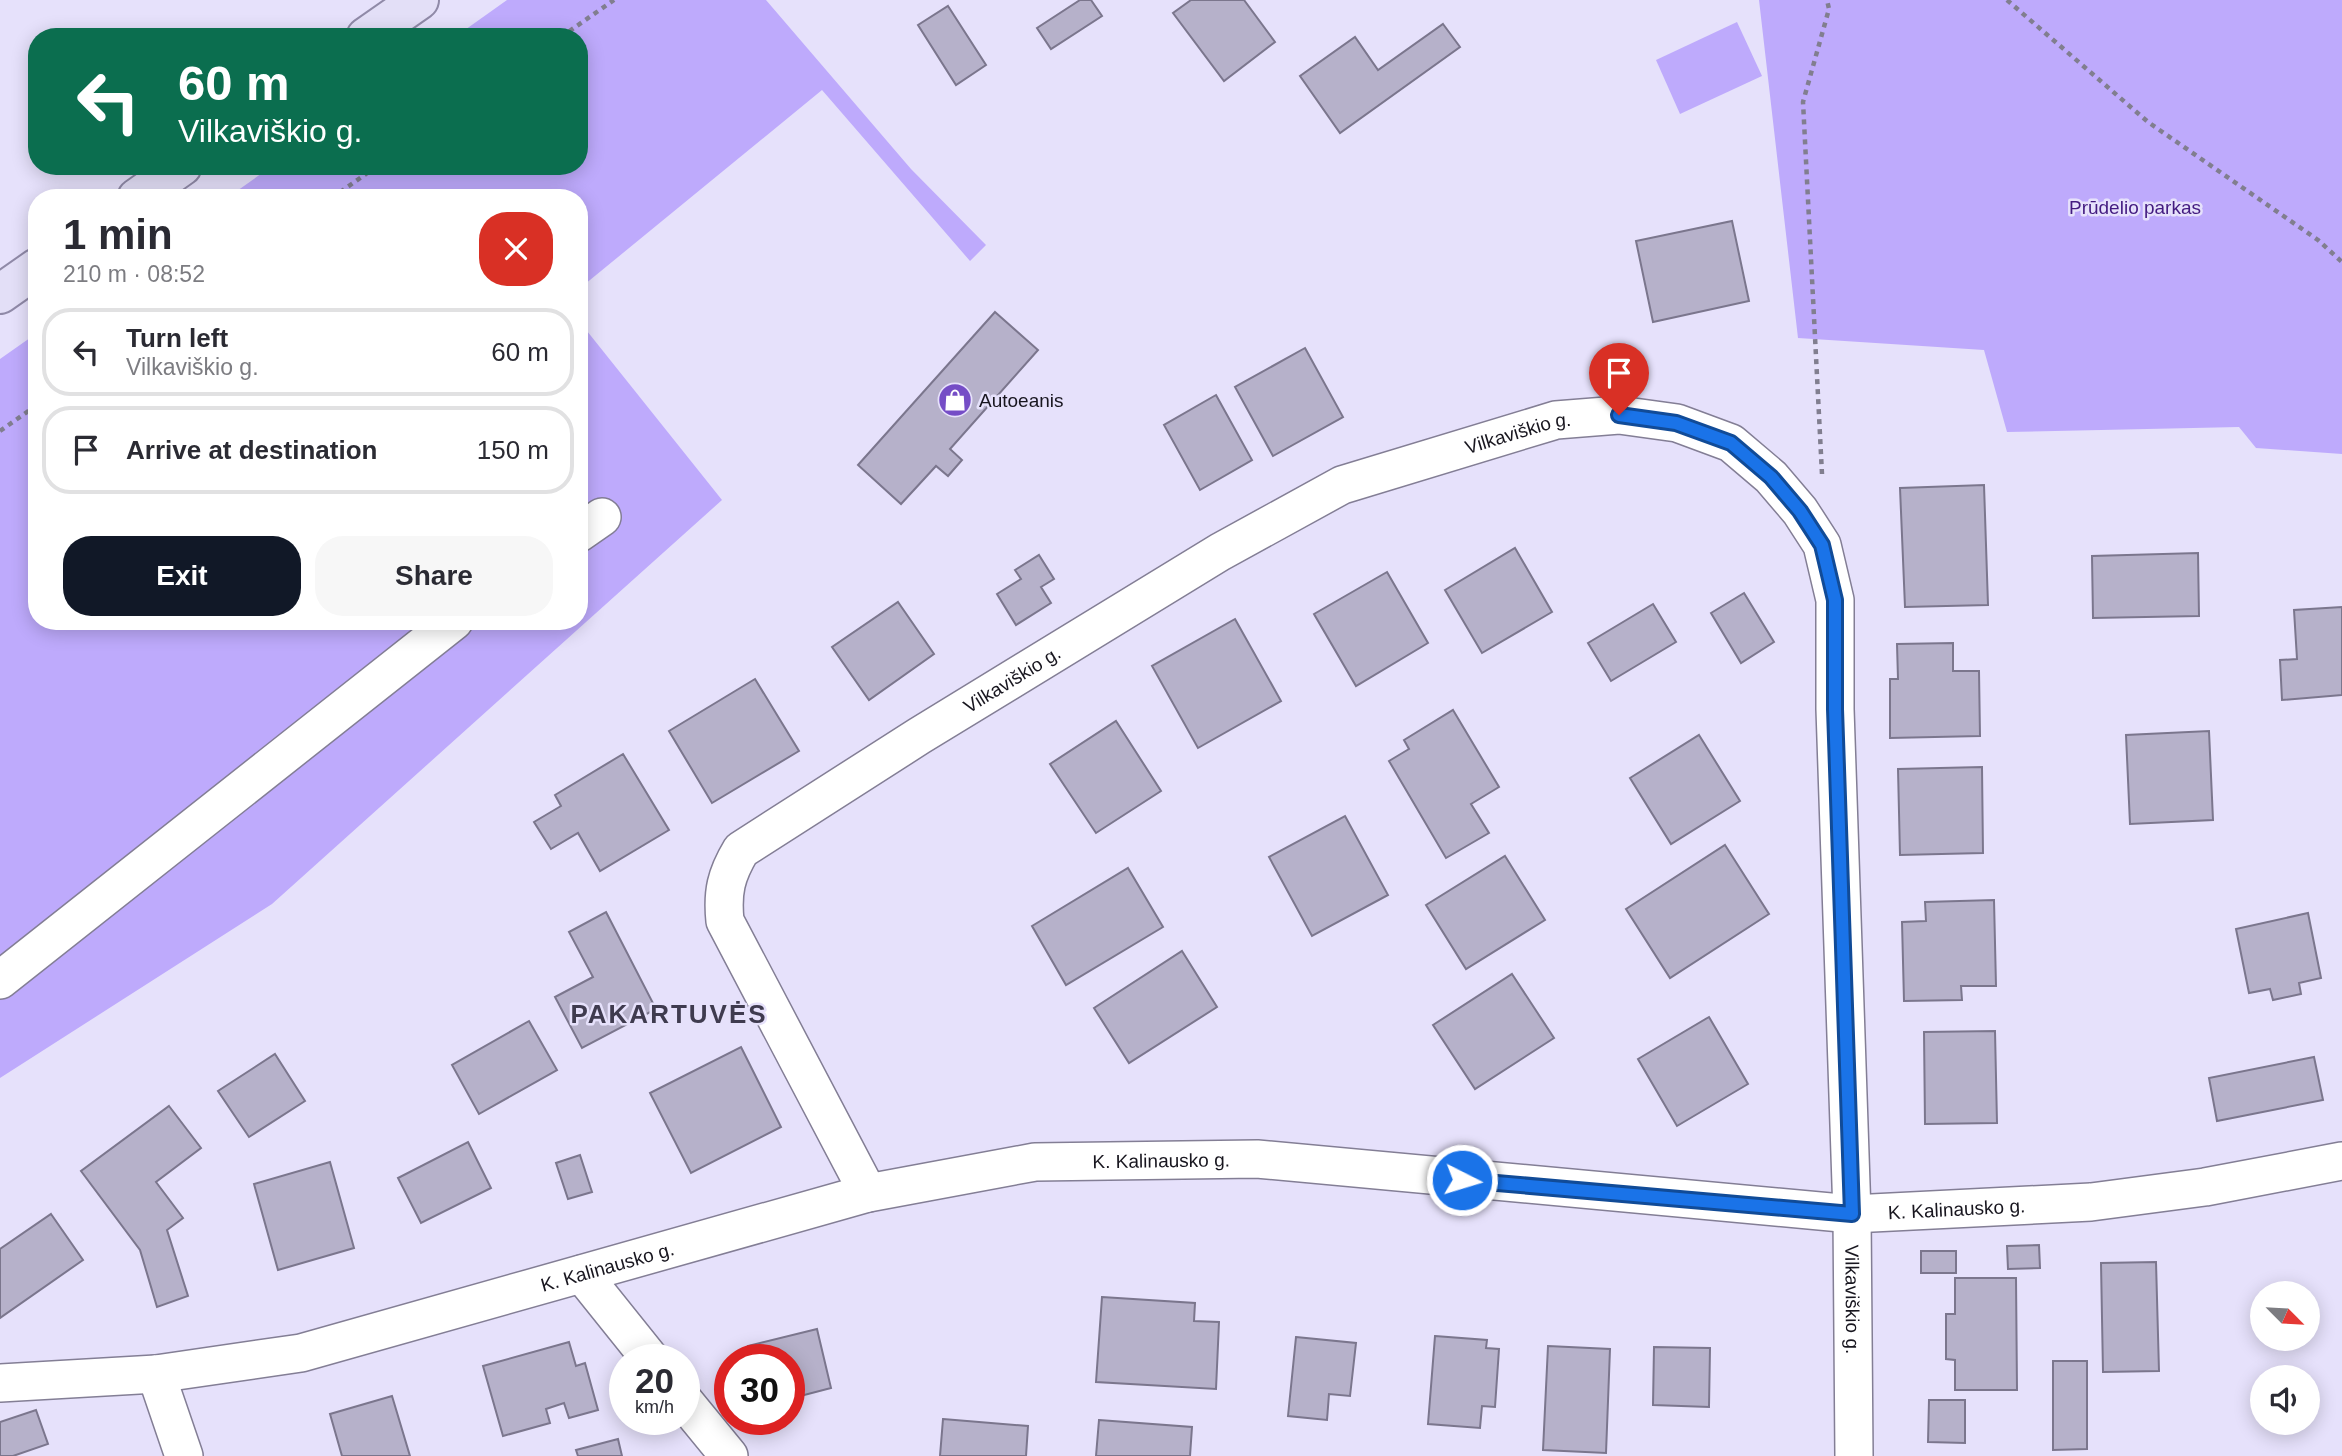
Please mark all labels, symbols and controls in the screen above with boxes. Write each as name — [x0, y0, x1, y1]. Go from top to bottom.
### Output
icon: left — [63, 56, 154, 147]
text: 60 m — [178, 56, 290, 110]
text: Vilkaviškio g. — [178, 113, 362, 149]
park label: Prūdelio parkas — [2069, 197, 2201, 218]
text: 1 min — [63, 211, 173, 258]
button: close — [479, 212, 553, 286]
text: 210 m · 08:52 — [63, 261, 205, 287]
text: Turn left — [126, 323, 228, 353]
icon: left — [67, 333, 105, 371]
text: 60 m — [491, 337, 549, 367]
pin — [1589, 343, 1649, 415]
text: Vilkaviškio g. — [126, 354, 259, 380]
icon: arrive — [1600, 354, 1638, 392]
shop icon: Autoeanis — [936, 381, 974, 419]
place label: Autoeanis — [979, 390, 1064, 411]
street label: Vilkaviškio g. — [1463, 409, 1572, 458]
icon: arrive — [67, 431, 105, 469]
text: Arrive at destination — [126, 435, 377, 465]
text: 150 m — [477, 435, 549, 465]
button: Exit — [63, 536, 301, 616]
button: Share — [315, 536, 553, 616]
street label: Vilkaviškio g. — [960, 642, 1064, 717]
district label: PAKARTUVĖS — [570, 999, 768, 1029]
position arrow — [1425, 1143, 1499, 1217]
street label: K. Kalinausko g. — [1092, 1149, 1230, 1172]
street label: K. Kalinausko g. — [1887, 1195, 2026, 1223]
street label: K. Kalinausko g. — [538, 1238, 676, 1296]
street label: Vilkaviškio g. — [1841, 1245, 1863, 1354]
north arrow — [2250, 1281, 2320, 1351]
map controls — [2250, 1281, 2320, 1435]
speed limit sign: 30 — [714, 1344, 805, 1435]
text: 20 — [635, 1361, 674, 1400]
button: sound — [2250, 1365, 2320, 1435]
text: km/h — [635, 1397, 674, 1417]

